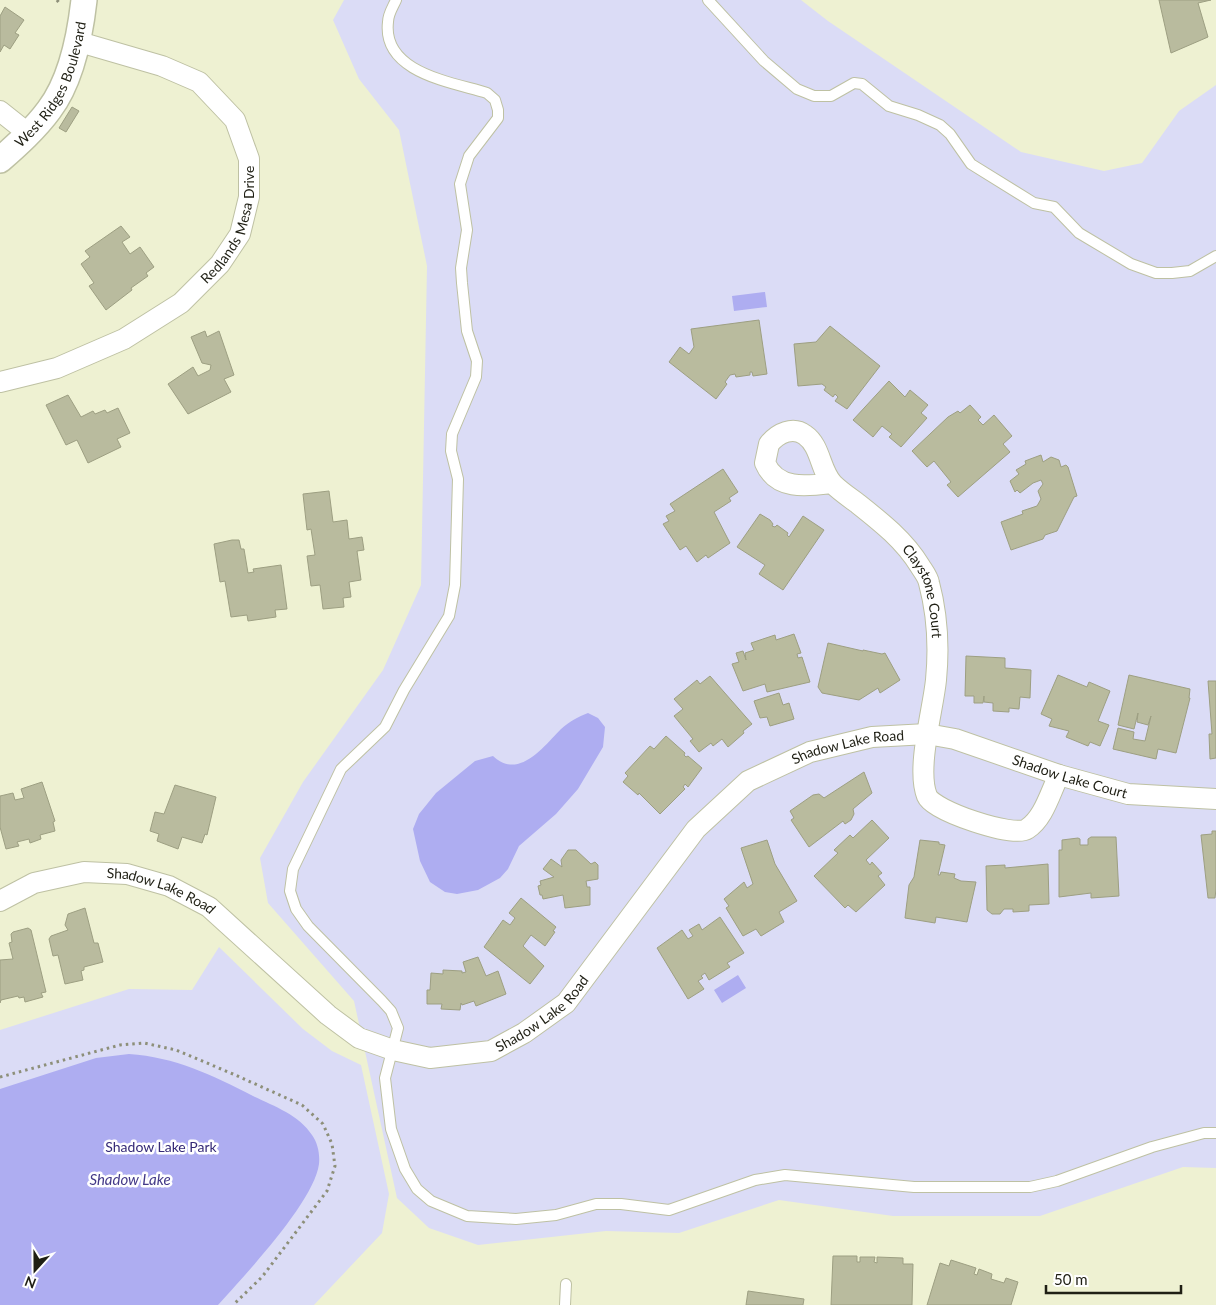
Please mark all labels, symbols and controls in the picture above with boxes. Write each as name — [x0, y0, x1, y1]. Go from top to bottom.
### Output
street label: West Ridges Boulevard — [11, 20, 89, 150]
street label: Redlands Mesa Drive — [197, 166, 257, 287]
street label: Claystone Court — [899, 540, 946, 638]
street label: Shadow Lake Road — [789, 726, 904, 767]
street label: Shadow Lake Court — [1010, 751, 1129, 801]
street label: Shadow Lake Road — [106, 864, 220, 917]
street label: Shadow Lake Road — [492, 972, 592, 1055]
park label: Shadow Lake Park — [105, 1138, 218, 1155]
water label: Shadow Lake — [89, 1170, 171, 1188]
north arrow — [10, 1245, 60, 1295]
scale bar — [1046, 1262, 1181, 1294]
text: 50 m — [1054, 1270, 1088, 1288]
text: N — [22, 1273, 38, 1292]

